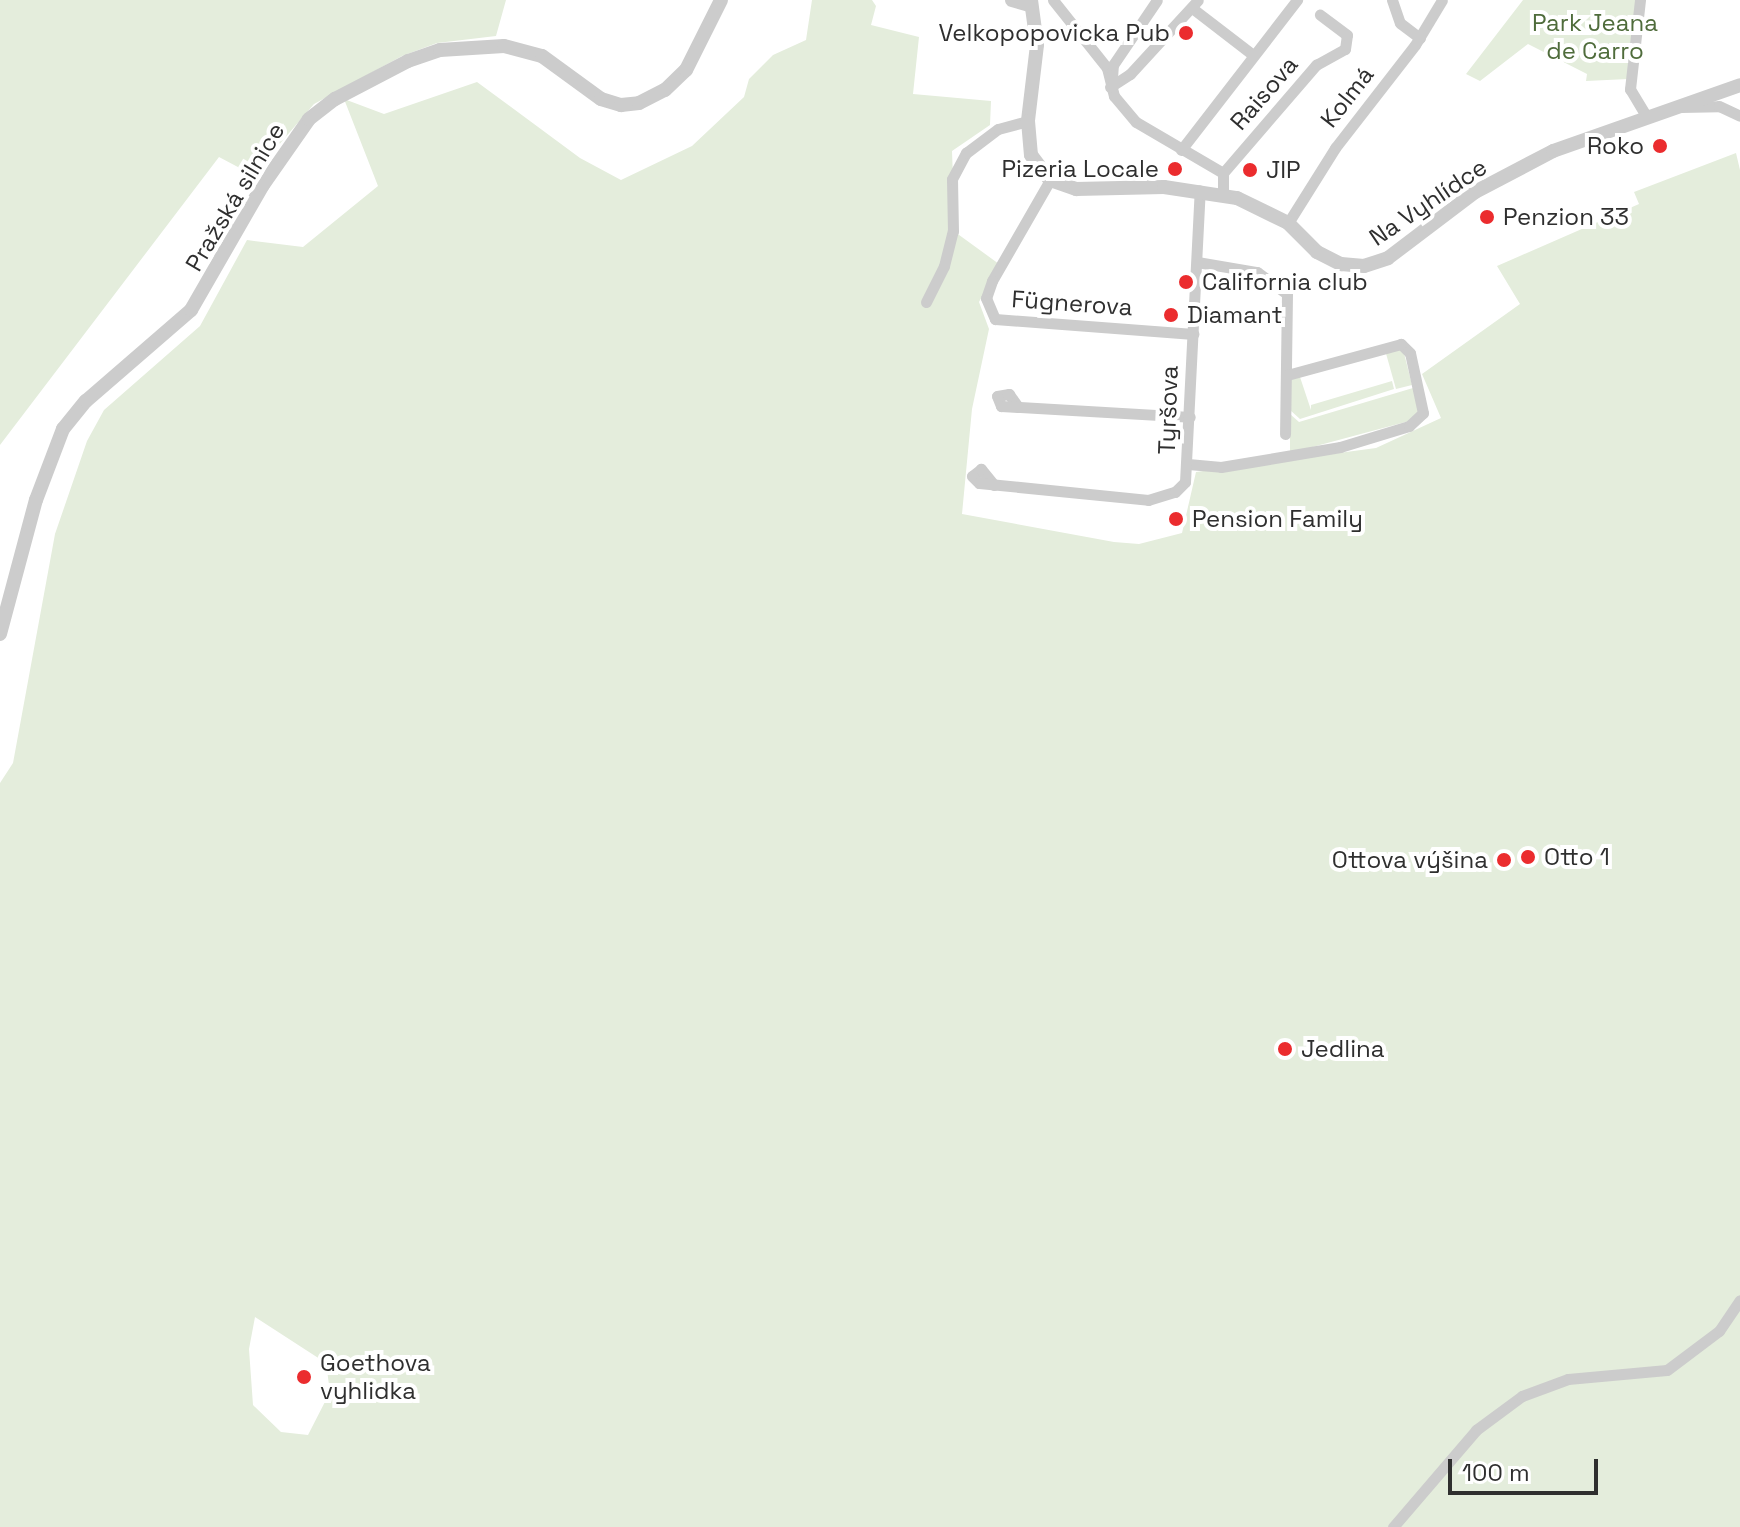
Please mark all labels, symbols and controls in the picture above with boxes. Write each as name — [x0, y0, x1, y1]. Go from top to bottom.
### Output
park label: Park Jeana de Carro — [1532, 9, 1658, 65]
place label: Velkopopovicka Pub — [938, 19, 1170, 47]
marker: Velkopopovicka Pub — [1177, 24, 1195, 42]
street label: Raisova — [1224, 50, 1304, 136]
street label: Kolmá — [1314, 61, 1380, 133]
street label: Pražská silnice — [179, 118, 291, 276]
place label: Roko — [1587, 132, 1644, 160]
marker: Roko — [1651, 137, 1669, 155]
street label: Na Vyhlídce — [1364, 152, 1492, 252]
place label: Pizeria Locale — [1001, 155, 1159, 183]
place label: JIP — [1266, 156, 1301, 184]
marker: Pizeria Locale — [1166, 160, 1184, 178]
marker: JIP — [1241, 161, 1259, 179]
place label: Penzion 33 — [1503, 203, 1629, 231]
marker: Penzion 33 — [1478, 208, 1496, 226]
place label: California club — [1202, 268, 1368, 296]
marker: California club — [1177, 273, 1195, 291]
street label: Fügnerova — [1010, 284, 1134, 322]
place label: Diamant — [1187, 301, 1282, 329]
marker: Diamant — [1162, 306, 1180, 324]
street label: Tyršova — [1152, 365, 1184, 455]
place label: Pension Family — [1192, 505, 1363, 533]
marker: Pension Family — [1167, 510, 1185, 528]
place label: Otto 1 — [1544, 843, 1610, 871]
place label: Ottova výšina — [1332, 846, 1488, 874]
marker: Otto 1 — [1519, 848, 1537, 866]
marker: Ottova výšina — [1495, 851, 1513, 869]
place label: Jedlina — [1301, 1035, 1385, 1063]
marker: Jedlina — [1276, 1040, 1294, 1058]
place label: Goethova vyhlidka — [320, 1349, 431, 1405]
marker: Goethova vyhlidka — [295, 1368, 313, 1386]
scale bar — [1452, 1443, 1602, 1493]
text: 100 m — [1462, 1457, 1530, 1488]

